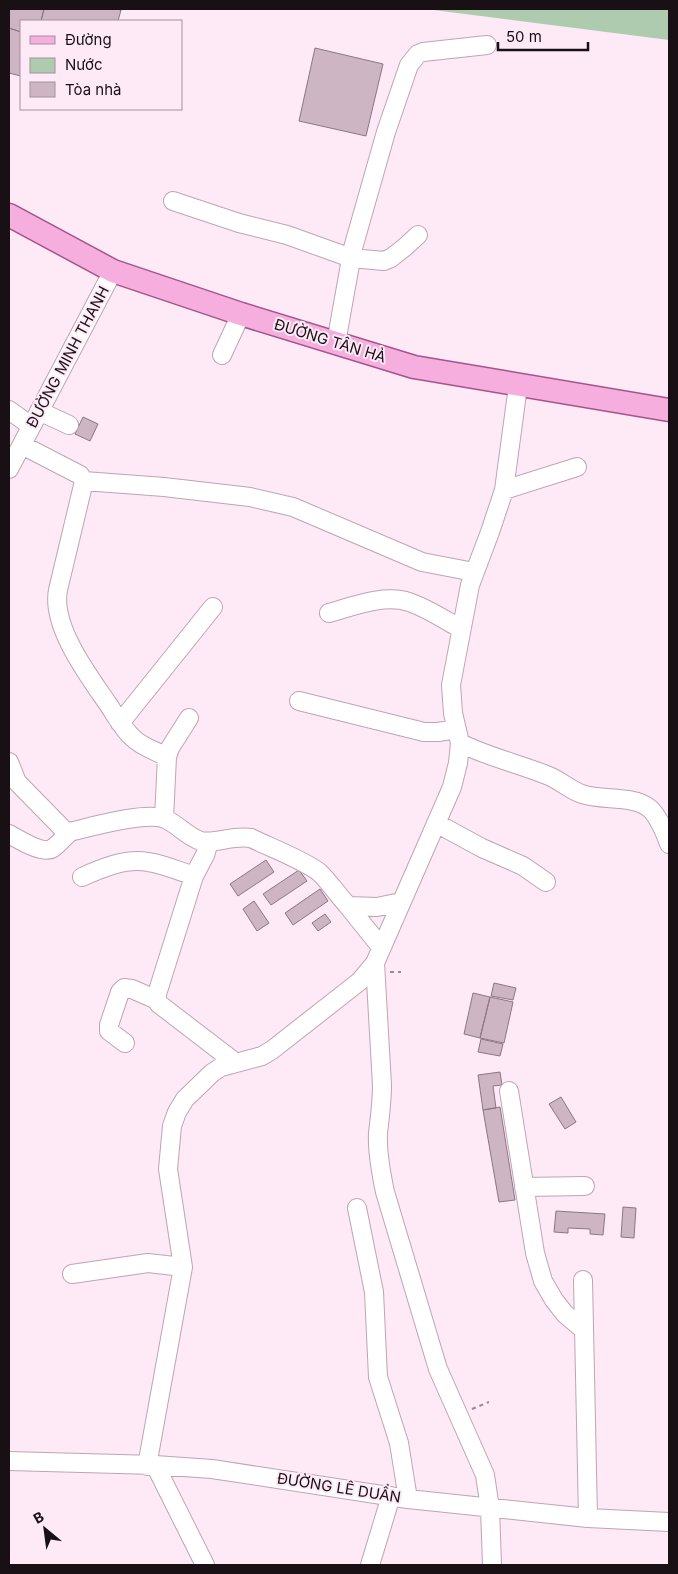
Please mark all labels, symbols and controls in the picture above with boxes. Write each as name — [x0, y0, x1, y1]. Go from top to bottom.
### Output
legend — [20, 20, 182, 110]
scale bar — [498, 20, 588, 52]
text: 50 m — [506, 27, 542, 46]
text: Đường — [65, 30, 112, 49]
text: Nước — [65, 55, 103, 74]
text: Tòa nhà — [65, 80, 121, 99]
street label: ĐƯỜNG MINH THANH — [22, 283, 113, 431]
street label: ĐƯỜNG TÂN HÀ — [272, 314, 388, 367]
street label: ĐƯỜNG LÊ DUẨN — [276, 1466, 403, 1507]
north arrow — [20, 1504, 70, 1554]
text: B — [30, 1508, 47, 1527]

